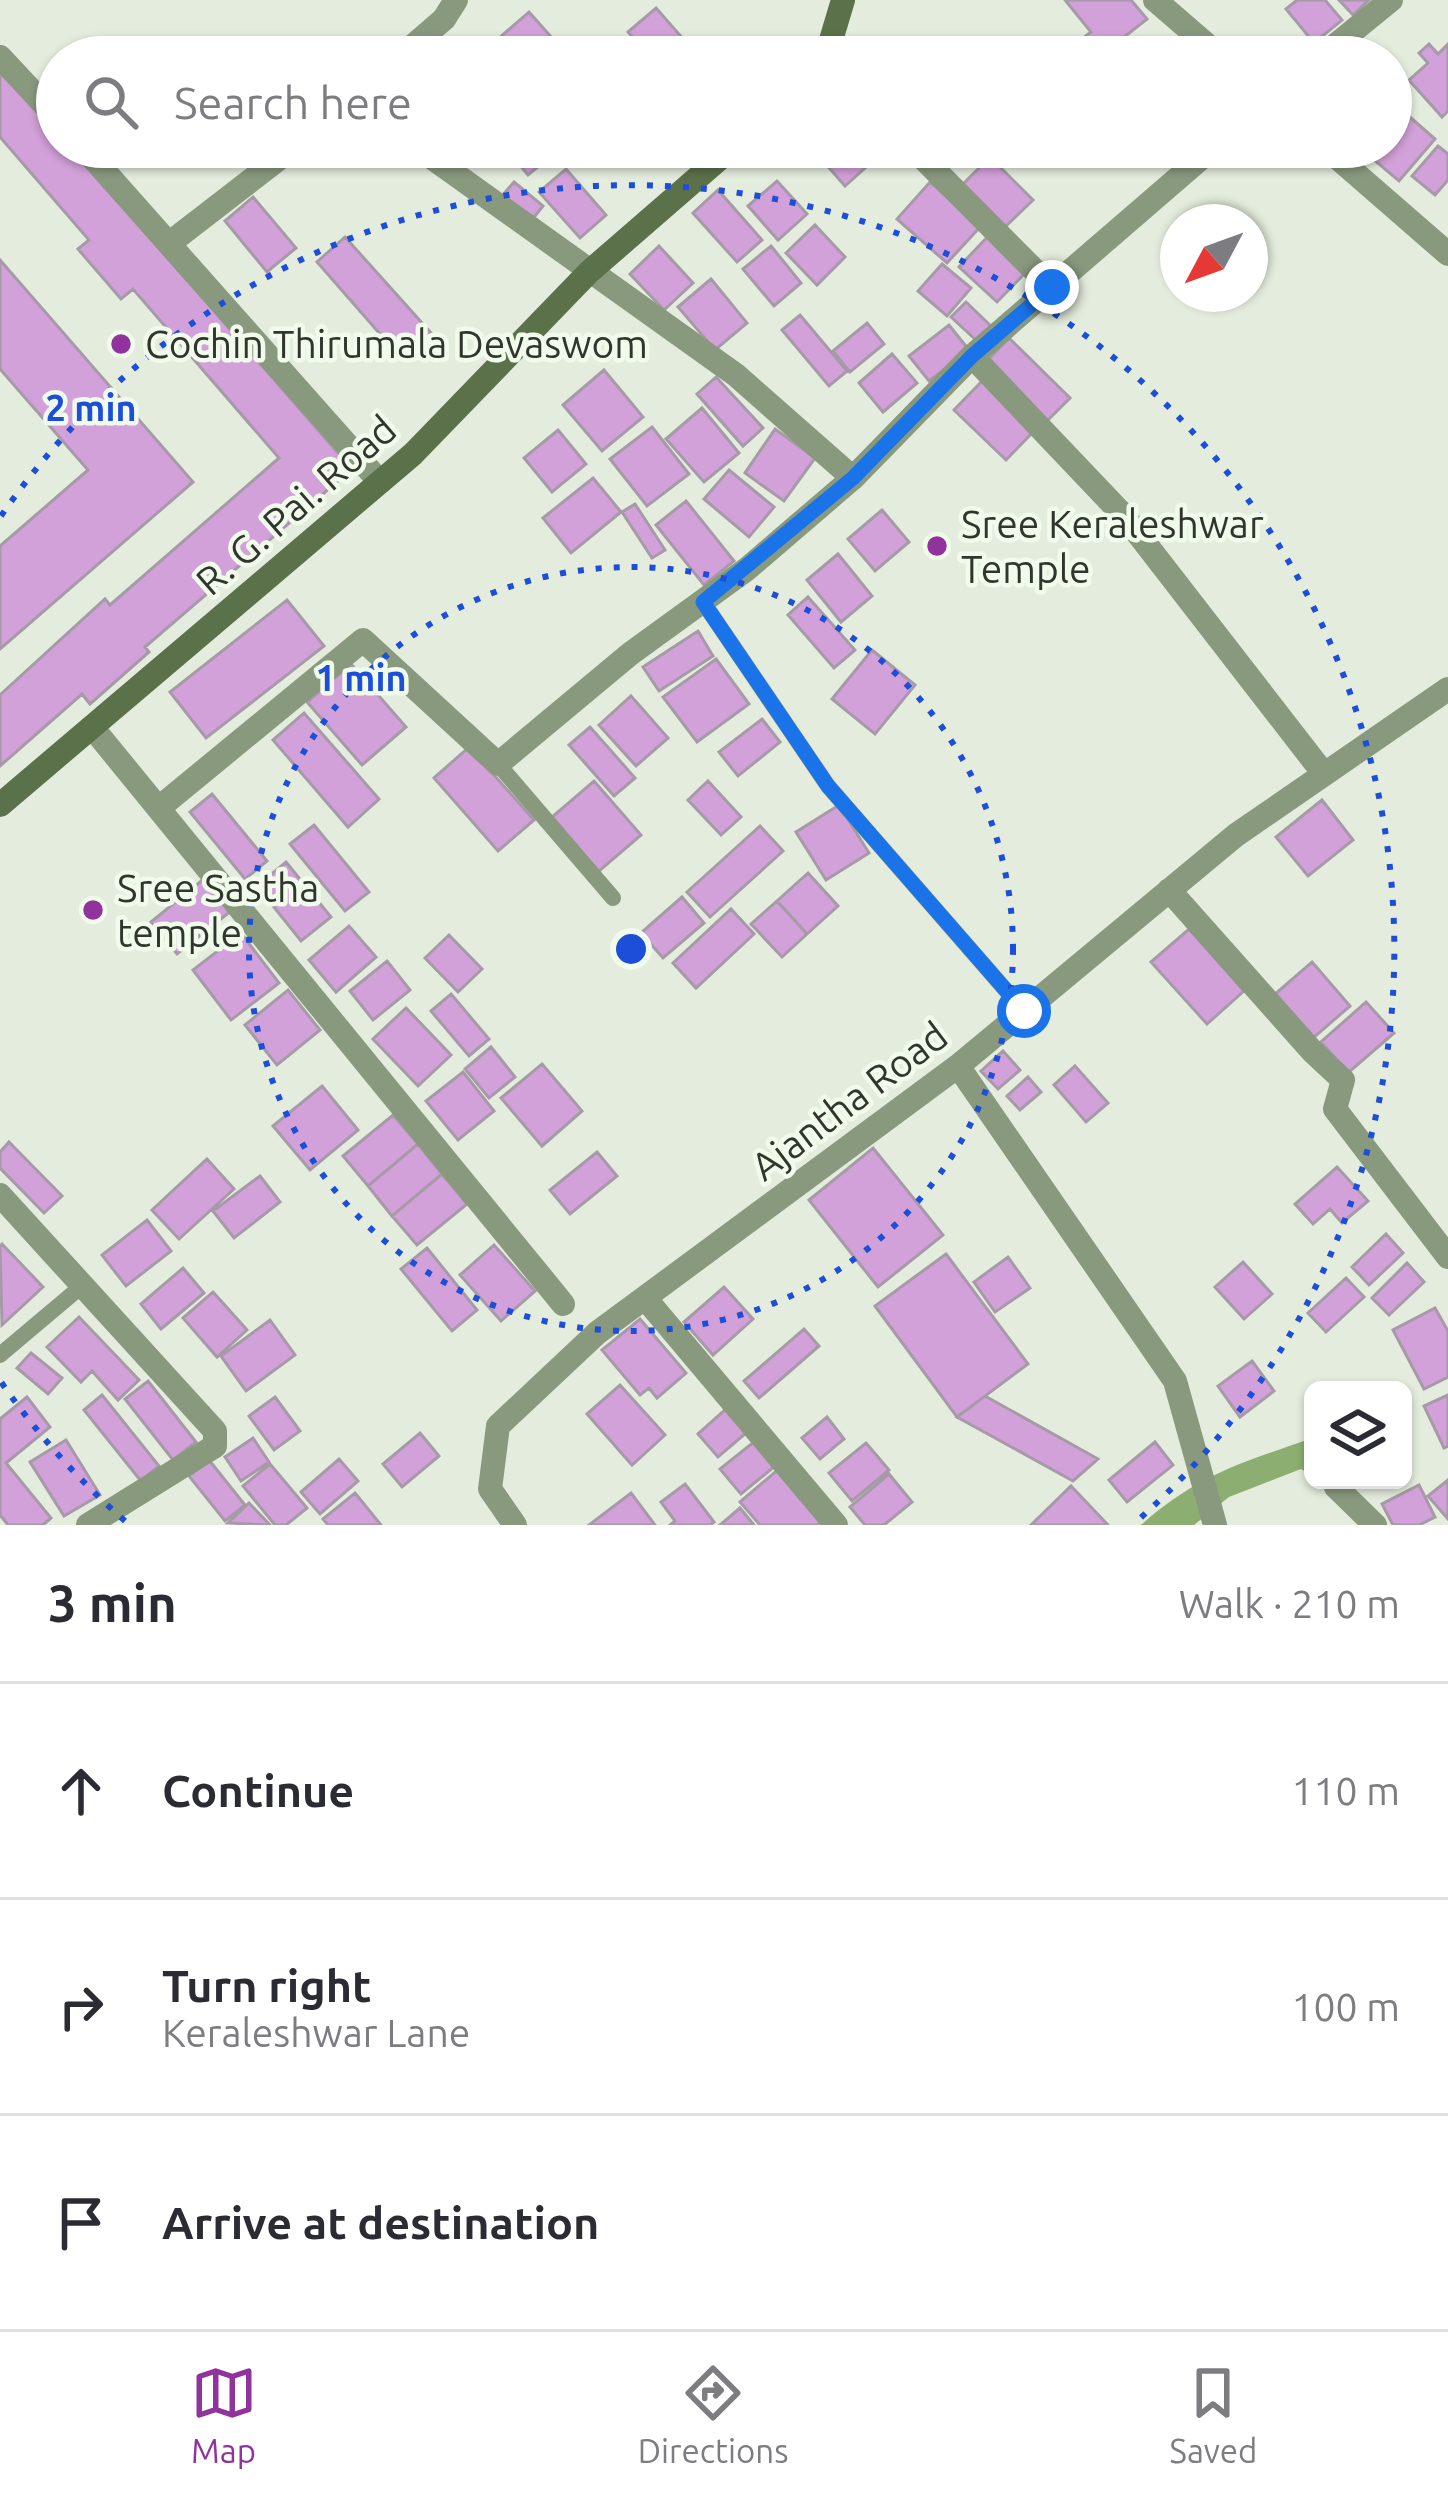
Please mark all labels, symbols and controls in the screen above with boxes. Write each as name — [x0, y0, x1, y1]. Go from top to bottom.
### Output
search box — [36, 36, 1412, 168]
icon: search — [78, 69, 144, 135]
text: Search here — [174, 77, 412, 128]
north arrow — [1160, 204, 1268, 312]
route end — [1025, 260, 1079, 314]
place label: Cochin Thirumala Devaswom — [145, 322, 648, 365]
marker: Cochin Thirumala Devaswom — [108, 331, 134, 357]
text: 2 min — [46, 387, 136, 428]
street label: R. G. Pai. Road — [187, 407, 404, 603]
place label: Sree Keraleshwar Temple — [961, 502, 1264, 590]
marker: Sree Keraleshwar Temple — [924, 533, 950, 559]
text: 1 min — [316, 657, 406, 698]
place label: Sree Sastha temple — [117, 866, 319, 954]
marker: Sree Sastha temple — [80, 897, 106, 923]
centre of rings — [610, 928, 652, 970]
route start — [997, 984, 1051, 1038]
street label: Ajantha Road — [742, 1013, 955, 1188]
map controls — [1304, 1381, 1412, 1489]
button: layers — [1304, 1381, 1412, 1489]
text: 3 min — [48, 1574, 177, 1632]
text: Walk · 210 m — [1179, 1582, 1400, 1625]
icon: ahead — [48, 1758, 114, 1824]
text: Continue — [162, 1765, 354, 1816]
text: 110 m — [1291, 1769, 1400, 1812]
text: Turn right — [162, 1960, 371, 2011]
icon: right — [48, 1974, 114, 2040]
text: 100 m — [1291, 1985, 1400, 2028]
text: Keraleshwar Lane — [162, 2011, 470, 2054]
icon: arrive — [48, 2190, 114, 2256]
text: Arrive at destination — [162, 2197, 599, 2248]
tab: Map — [191, 2360, 257, 2469]
tab: Directions — [638, 2360, 788, 2469]
tab: Saved — [1170, 2360, 1257, 2469]

